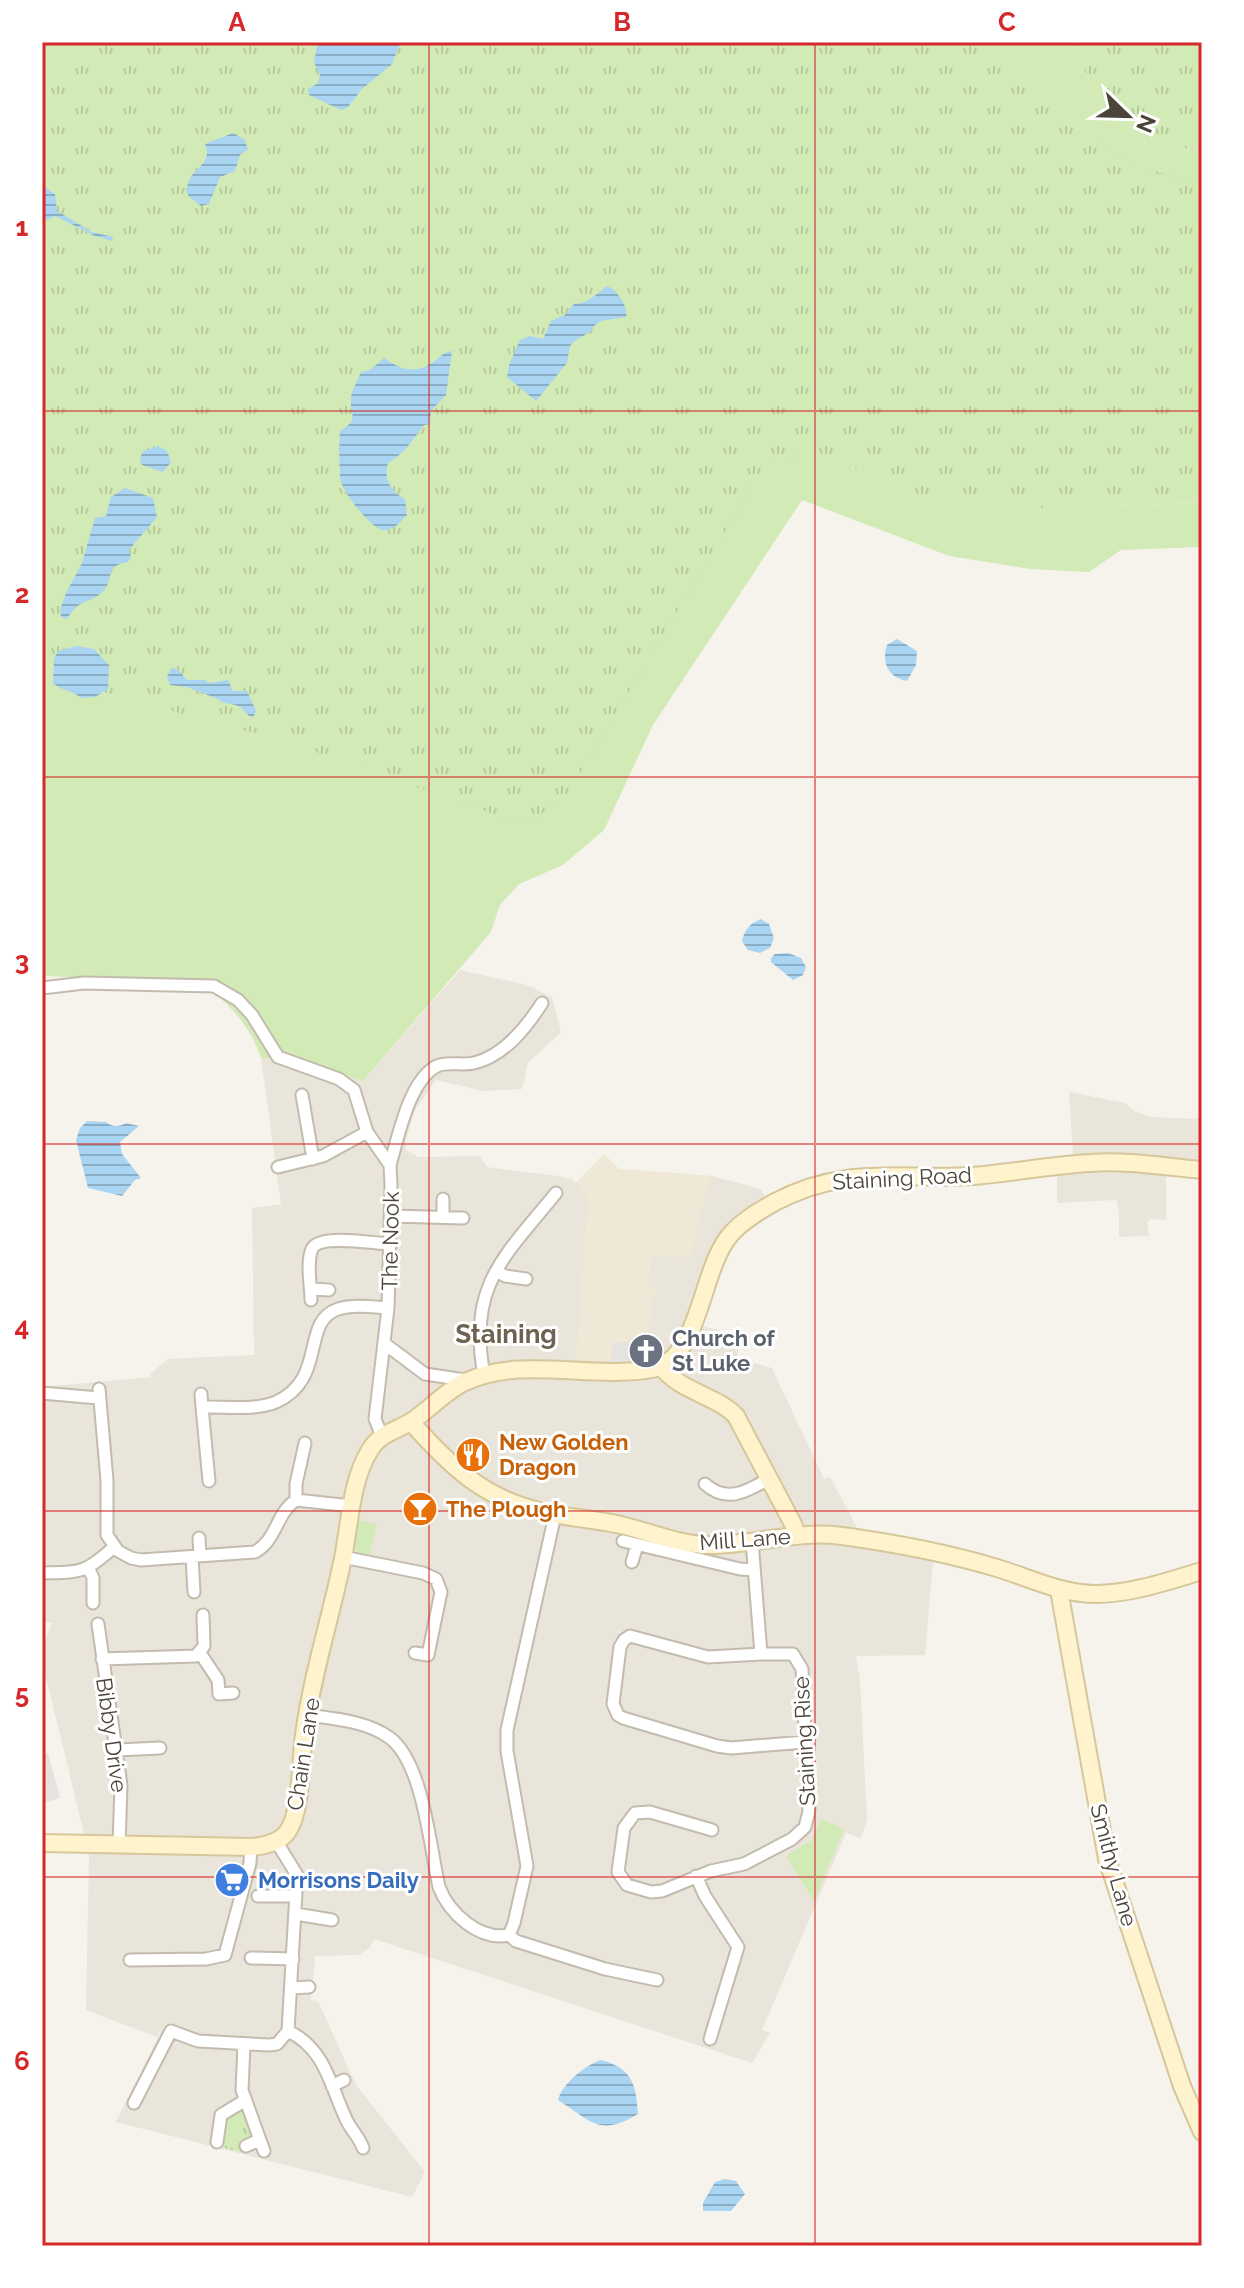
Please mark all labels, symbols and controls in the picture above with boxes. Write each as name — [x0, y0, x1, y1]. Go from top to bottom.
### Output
text: A — [228, 7, 246, 37]
text: B — [613, 7, 631, 37]
text: C — [998, 7, 1016, 37]
north arrow — [1088, 76, 1168, 156]
text: N — [1131, 111, 1162, 137]
text: 1 — [16, 212, 29, 242]
text: 2 — [15, 579, 29, 609]
text: 3 — [15, 946, 29, 976]
street label: Staining Road — [832, 1161, 972, 1195]
street label: The Nook — [376, 1191, 404, 1291]
text: 4 — [15, 1312, 29, 1342]
district label: Staining — [455, 1319, 557, 1349]
place label: Church of St Luke — [672, 1325, 776, 1376]
church icon: Church of St Luke — [627, 1332, 665, 1370]
place label: New Golden Dragon — [499, 1429, 628, 1480]
restaurant icon: New Golden Dragon — [454, 1436, 492, 1474]
bar icon: The Plough — [401, 1490, 439, 1528]
place label: The Plough — [446, 1496, 566, 1522]
street label: Mill Lane — [698, 1523, 792, 1555]
street label: Bibby Drive — [91, 1676, 133, 1794]
street label: Staining Rise — [788, 1676, 820, 1806]
text: 5 — [15, 1679, 29, 1709]
street label: Chain Lane — [281, 1696, 325, 1812]
street label: Smithy Lane — [1085, 1801, 1143, 1929]
supermarket icon: Morrisons Daily — [213, 1861, 251, 1899]
place label: Morrisons Daily — [258, 1867, 419, 1893]
text: 6 — [14, 2046, 30, 2076]

